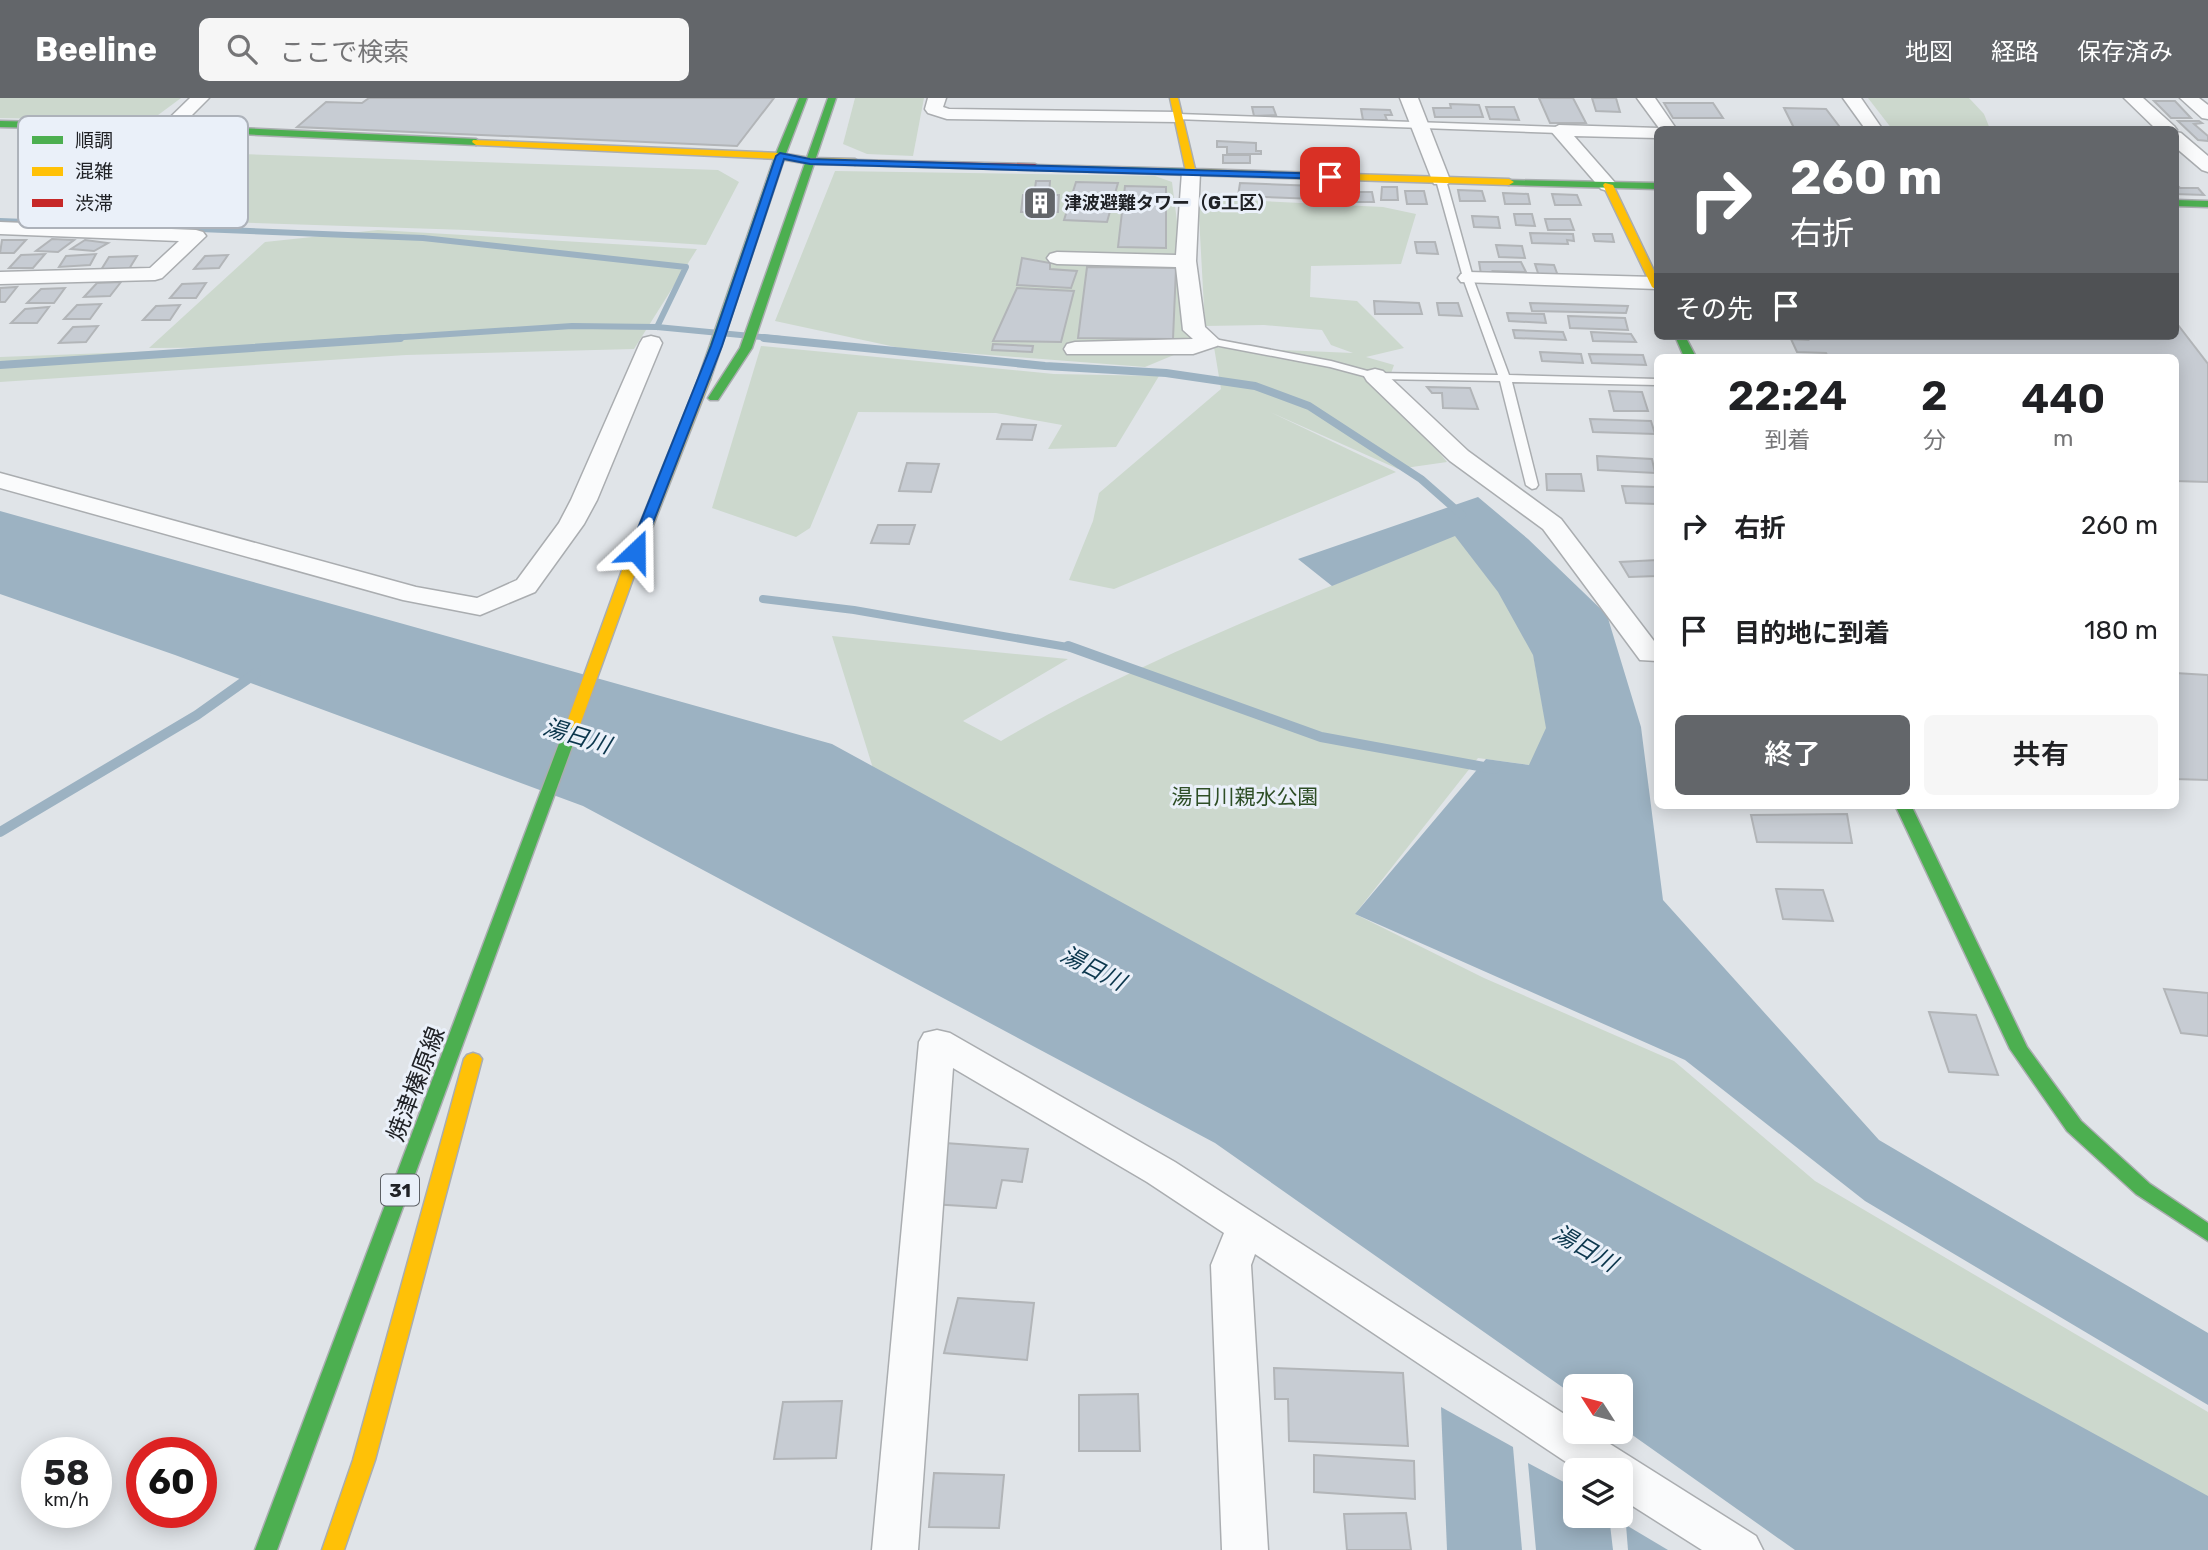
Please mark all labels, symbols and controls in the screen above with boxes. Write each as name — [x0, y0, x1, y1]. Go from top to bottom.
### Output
search box — [199, 18, 689, 81]
text: Beeline — [35, 30, 157, 69]
icon: search — [223, 30, 261, 68]
text: ここで検索 — [279, 37, 409, 68]
text: 地図 — [1905, 38, 1953, 66]
text: 経路 — [1991, 38, 2039, 66]
text: 保存済み — [2077, 38, 2173, 66]
legend — [18, 116, 248, 228]
text: 順調 — [75, 129, 113, 152]
pin — [1300, 147, 1360, 207]
text: 260 m — [1790, 148, 1942, 206]
icon: right — [1675, 154, 1766, 245]
icon: arrive — [1311, 158, 1349, 196]
text: 混雑 — [75, 160, 113, 183]
building icon: 津波避難タワー（G工区） — [1021, 184, 1059, 222]
text: 渋滞 — [75, 192, 113, 215]
place label: 津波避難タワー（G工区） — [1064, 192, 1275, 214]
text: 右折 — [1790, 214, 1854, 252]
icon: arrive — [1767, 287, 1805, 325]
text: その先 — [1675, 294, 1753, 325]
text: 22:24 — [1728, 371, 1847, 421]
text: 2 — [1921, 371, 1948, 421]
text: 440 — [2021, 374, 2105, 424]
text: m — [2053, 424, 2073, 452]
text: 到着 — [1764, 426, 1810, 454]
text: 分 — [1923, 426, 1946, 454]
icon: right — [1675, 507, 1713, 545]
text: 260 m — [2081, 510, 2158, 541]
text: 右折 — [1734, 513, 1786, 544]
position arrow — [599, 514, 673, 588]
icon: arrive — [1675, 612, 1713, 650]
text: 180 m — [2084, 615, 2158, 646]
text: 目的地に到着 — [1734, 618, 1890, 649]
water label: 湯日川 — [540, 713, 617, 760]
button: 終了 — [1675, 715, 1910, 795]
button: 共有 — [1924, 715, 2158, 795]
park label: 湯日川親水公園 — [1172, 784, 1319, 809]
water label: 湯日川 — [1056, 940, 1133, 997]
street label: 焼津榛原線 — [381, 1023, 451, 1145]
road number: 31 — [381, 1174, 419, 1206]
water label: 湯日川 — [1548, 1219, 1624, 1279]
north arrow — [1563, 1374, 1633, 1444]
map controls — [1563, 1374, 1633, 1528]
speed limit sign: 60 — [126, 1437, 217, 1528]
text: 58 — [43, 1452, 90, 1494]
button: layers — [1563, 1458, 1633, 1528]
text: km/h — [44, 1489, 89, 1511]

